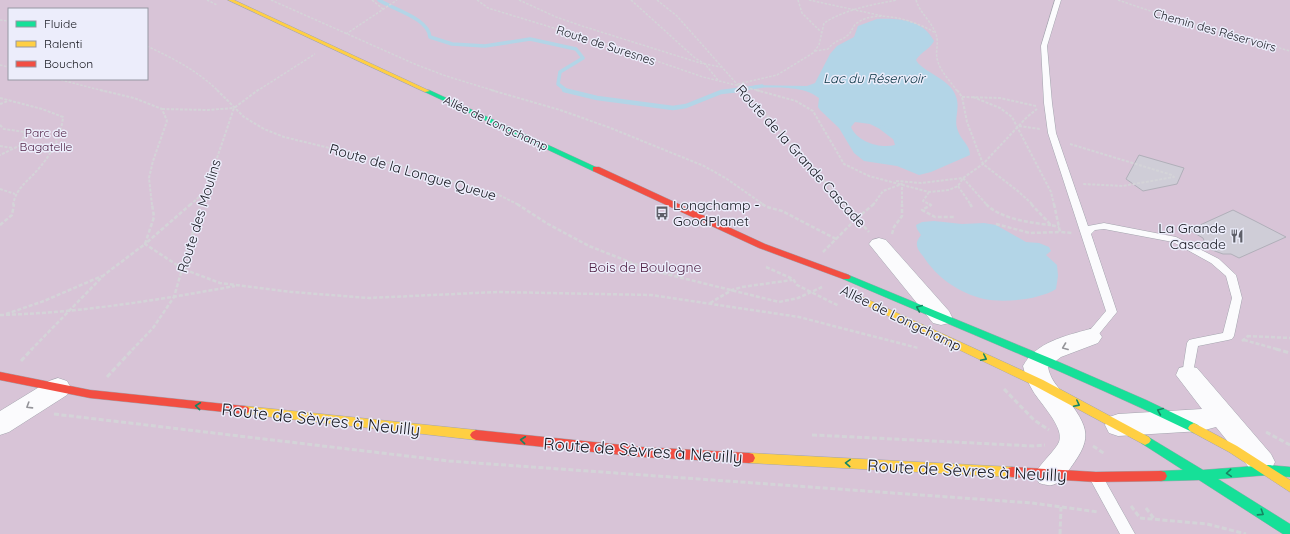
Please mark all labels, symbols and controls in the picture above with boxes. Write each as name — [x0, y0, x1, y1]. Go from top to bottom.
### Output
street label: Chemin des Réservoirs — [1152, 5, 1278, 55]
legend — [8, 8, 148, 80]
text: Fluide — [44, 16, 77, 31]
street label: Route de Suresnes — [555, 22, 658, 68]
text: Ralenti — [44, 36, 82, 51]
text: Bouchon — [44, 56, 93, 71]
water label: Lac du Réservoir — [823, 70, 927, 86]
street label: Route de la Grande Cascade — [732, 81, 870, 231]
street label: Allée de Longchamp — [441, 92, 551, 154]
park label: Parc de Bagatelle — [20, 125, 73, 154]
street label: Route de la Longue Queue — [327, 140, 499, 204]
street label: Route des Moulins — [173, 157, 225, 275]
place label: Longchamp - GoodPlanet — [673, 196, 760, 230]
bus stop icon: Longchamp - GoodPlanet — [654, 205, 670, 221]
place label: La Grande Cascade — [1158, 219, 1226, 253]
restaurant icon: La Grande Cascade — [1229, 228, 1245, 244]
park label: Bois de Boulogne — [589, 258, 702, 276]
street label: Allée de Longchamp — [837, 281, 965, 355]
one-way arrow — [916, 305, 924, 313]
one-way arrow — [1061, 342, 1068, 350]
one-way arrow — [980, 353, 988, 361]
street label: Route de Sèvres à Neuilly — [221, 398, 421, 440]
one-way arrow — [1073, 399, 1081, 406]
one-way arrow — [26, 401, 33, 408]
one-way arrow — [195, 401, 201, 410]
one-way arrow — [1157, 408, 1164, 416]
street label: Route de Sèvres à Neuilly — [543, 433, 743, 467]
one-way arrow — [520, 436, 526, 445]
street label: Route de Sèvres à Neuilly — [867, 454, 1067, 486]
one-way arrow — [845, 459, 851, 468]
one-way arrow — [1226, 469, 1232, 478]
one-way arrow — [1257, 508, 1264, 516]

